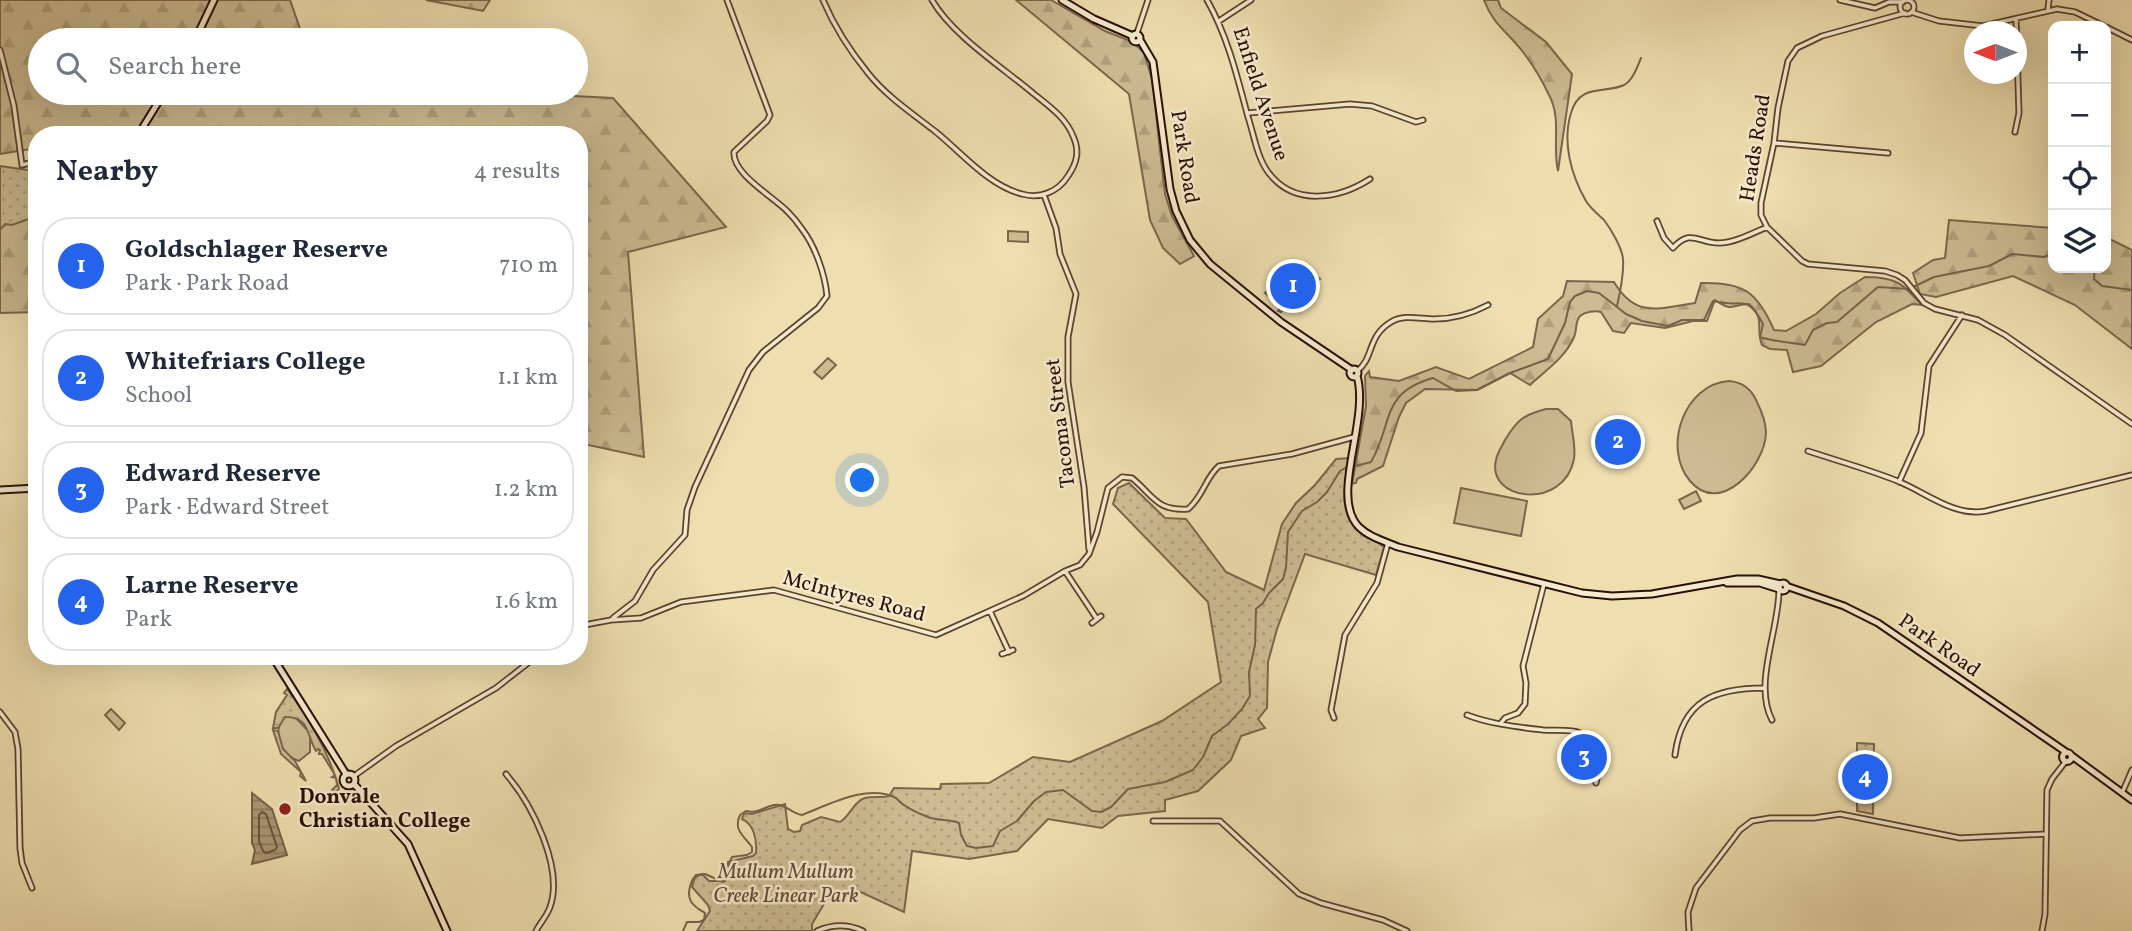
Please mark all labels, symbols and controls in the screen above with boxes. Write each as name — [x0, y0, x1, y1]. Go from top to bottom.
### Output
north arrow — [1964, 21, 2027, 84]
map controls — [2048, 21, 2111, 273]
button: + — [2048, 21, 2111, 84]
street label: Enfield Avenue — [1225, 23, 1295, 165]
search box — [28, 28, 588, 105]
icon: search — [52, 48, 90, 86]
text: Search here — [108, 49, 241, 85]
button: − — [2048, 84, 2111, 147]
street label: Heads Road — [1733, 92, 1779, 204]
street label: Park Road — [1162, 108, 1206, 206]
button: locate — [2048, 147, 2111, 210]
text: Nearby — [56, 151, 158, 193]
text: 4 results — [474, 156, 560, 188]
button: layers — [2048, 210, 2111, 273]
text: Goldschlager Reserve — [125, 232, 388, 268]
text: 1 — [76, 250, 86, 282]
text: 710 m — [499, 250, 558, 282]
pin: 1 — [1270, 260, 1316, 312]
text: Park · Park Road — [125, 268, 289, 300]
text: Whitefriars College — [125, 344, 366, 380]
street label: Tacoma Street — [1039, 357, 1083, 489]
text: 2 — [75, 362, 87, 394]
text: 1.1 km — [497, 362, 558, 394]
text: School — [125, 380, 192, 412]
pin: 2 — [1595, 416, 1641, 468]
text: Edward Reserve — [125, 456, 321, 492]
your location — [845, 463, 879, 497]
text: 3 — [75, 474, 87, 506]
text: 1.2 km — [494, 474, 558, 506]
text: Park · Edward Street — [125, 492, 329, 524]
street label: McIntyres Road — [779, 564, 929, 630]
text: Larne Reserve — [125, 568, 298, 604]
text: 4 — [74, 586, 88, 618]
text: 1.6 km — [495, 586, 558, 618]
text: Park — [125, 604, 172, 636]
street label: Park Road — [1892, 607, 1986, 685]
pin: 3 — [1561, 731, 1607, 783]
pin: 4 — [1842, 751, 1888, 803]
place label: Donvale Christian College — [299, 783, 471, 836]
marker: Donvale Christian College — [277, 801, 293, 817]
park label: Mullum Mullum Creek Linear Park — [713, 858, 859, 911]

